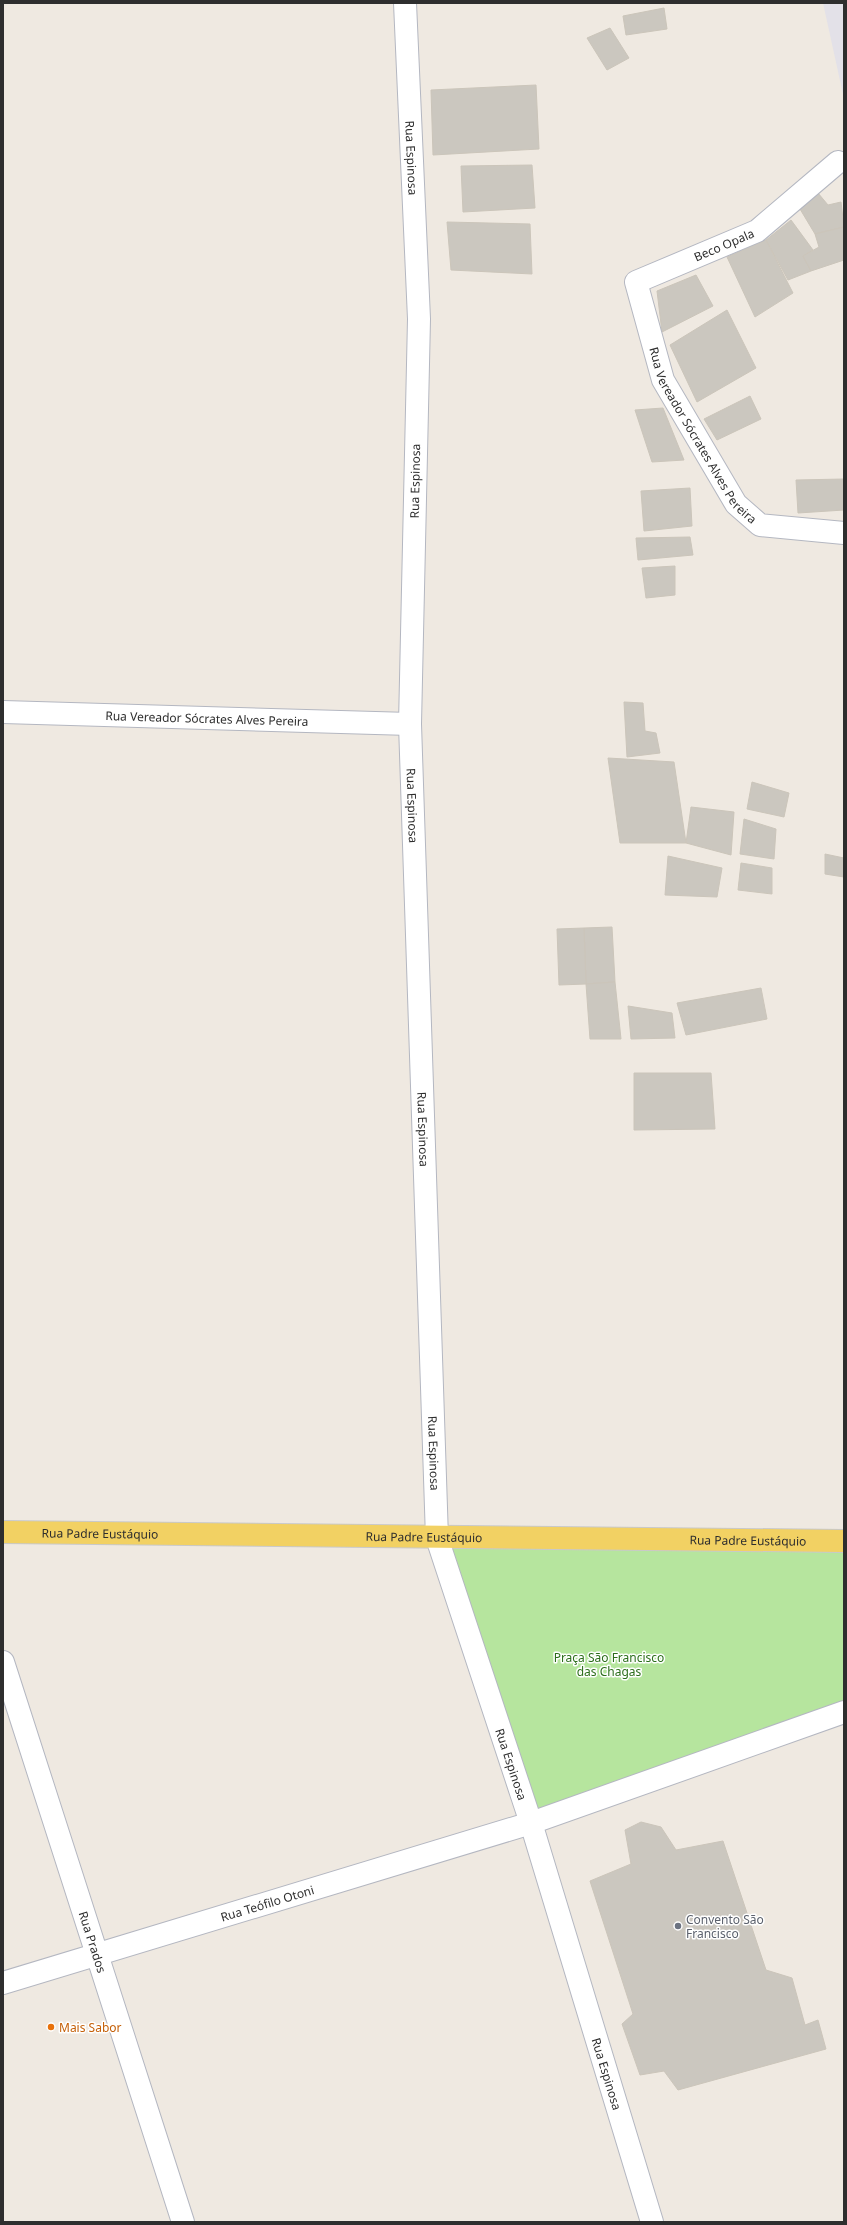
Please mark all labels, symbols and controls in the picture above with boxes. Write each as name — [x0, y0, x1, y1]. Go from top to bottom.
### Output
street label: Rua Espinosa — [402, 120, 422, 196]
street label: Beco Opala — [691, 225, 757, 265]
street label: Rua Vereador Sócrates Alves Pereira — [646, 345, 761, 527]
street label: Rua Espinosa — [406, 443, 424, 519]
street label: Rua Vereador Sócrates Alves Pereira — [105, 707, 309, 730]
street label: Rua Espinosa — [403, 768, 422, 843]
street label: Rua Espinosa — [414, 1092, 433, 1167]
street label: Rua Espinosa — [424, 1415, 444, 1491]
street label: Rua Padre Eustáquio — [41, 1524, 159, 1542]
street label: Rua Padre Eustáquio — [365, 1527, 483, 1546]
street label: Rua Padre Eustáquio — [689, 1531, 806, 1549]
park label: Praça São Francisco das Chagas — [554, 1649, 664, 1680]
street label: Rua Espinosa — [492, 1726, 531, 1802]
street label: Rua Teófilo Otoni — [218, 1881, 316, 1925]
street label: Rua Prados — [75, 1909, 111, 1975]
place label: Convento São Francisco — [686, 1911, 764, 1942]
marker: Convento São Francisco — [673, 1921, 683, 1931]
place label: Mais Sabor — [59, 2019, 122, 2036]
marker: Mais Sabor — [46, 2022, 56, 2032]
street label: Rua Espinosa — [588, 2035, 626, 2112]

